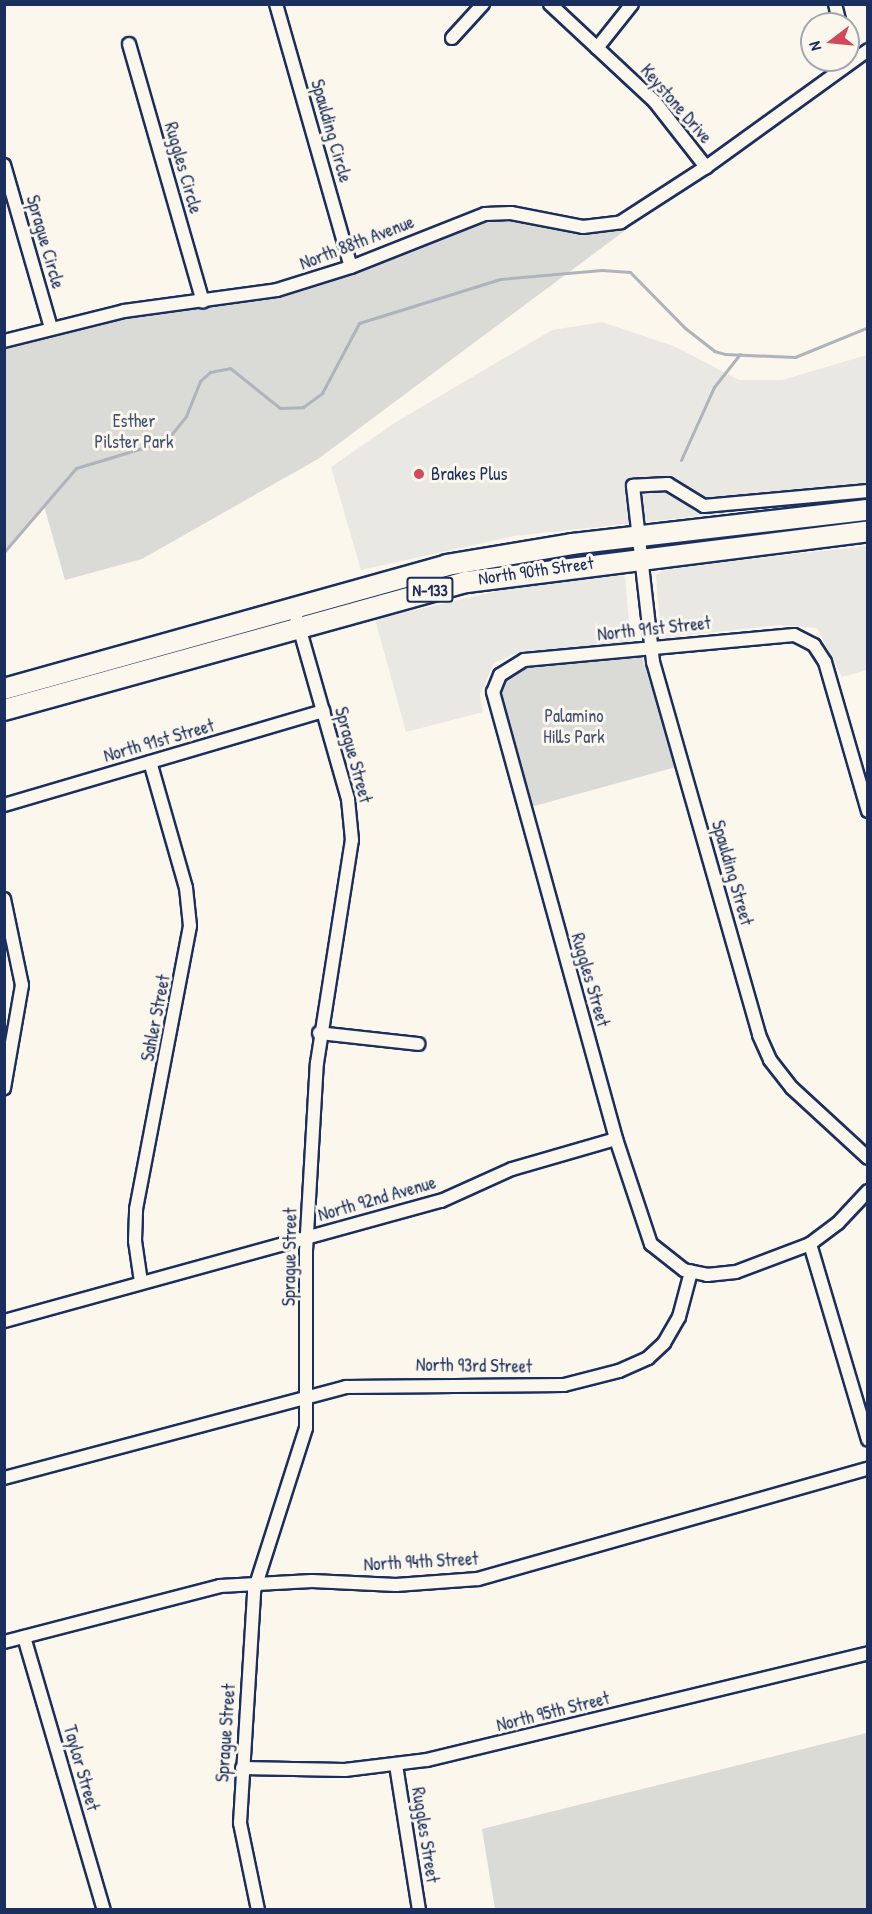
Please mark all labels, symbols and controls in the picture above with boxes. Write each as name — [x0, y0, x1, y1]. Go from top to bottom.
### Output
north arrow — [800, 12, 860, 72]
text: N — [803, 39, 826, 54]
street label: Keystone Drive — [636, 60, 716, 148]
street label: Spaulding Circle — [306, 77, 356, 185]
street label: Ruggles Circle — [160, 120, 206, 216]
street label: Sprague Circle — [21, 193, 69, 291]
street label: North 88th Avenue — [297, 211, 417, 275]
park label: Esther Pilster Park — [95, 411, 173, 454]
place label: Brakes Plus — [431, 463, 507, 485]
marker: Brakes Plus — [412, 467, 426, 481]
street label: North 90th Street — [477, 552, 595, 590]
road number: N-133 — [406, 577, 454, 603]
street label: North 91st Street — [596, 612, 712, 646]
street label: Sprague Street — [330, 705, 376, 805]
park label: Palamino Hills Park — [543, 706, 605, 748]
street label: North 91st Street — [101, 715, 217, 767]
street label: Spaulding Street — [707, 818, 757, 928]
street label: Ruggles Street — [566, 931, 614, 1029]
street label: Sahler Street — [137, 973, 175, 1063]
street label: North 92nd Avenue — [316, 1172, 438, 1226]
street label: Sprague Street — [278, 1208, 302, 1306]
street label: North 93rd Street — [416, 1354, 532, 1378]
street label: North 94th Street — [363, 1548, 479, 1576]
street label: Sprague Street — [212, 1683, 240, 1783]
street label: North 95th Street — [494, 1688, 612, 1736]
street label: Taylor Street — [58, 1723, 104, 1813]
street label: Ruggles Street — [407, 1786, 443, 1884]

